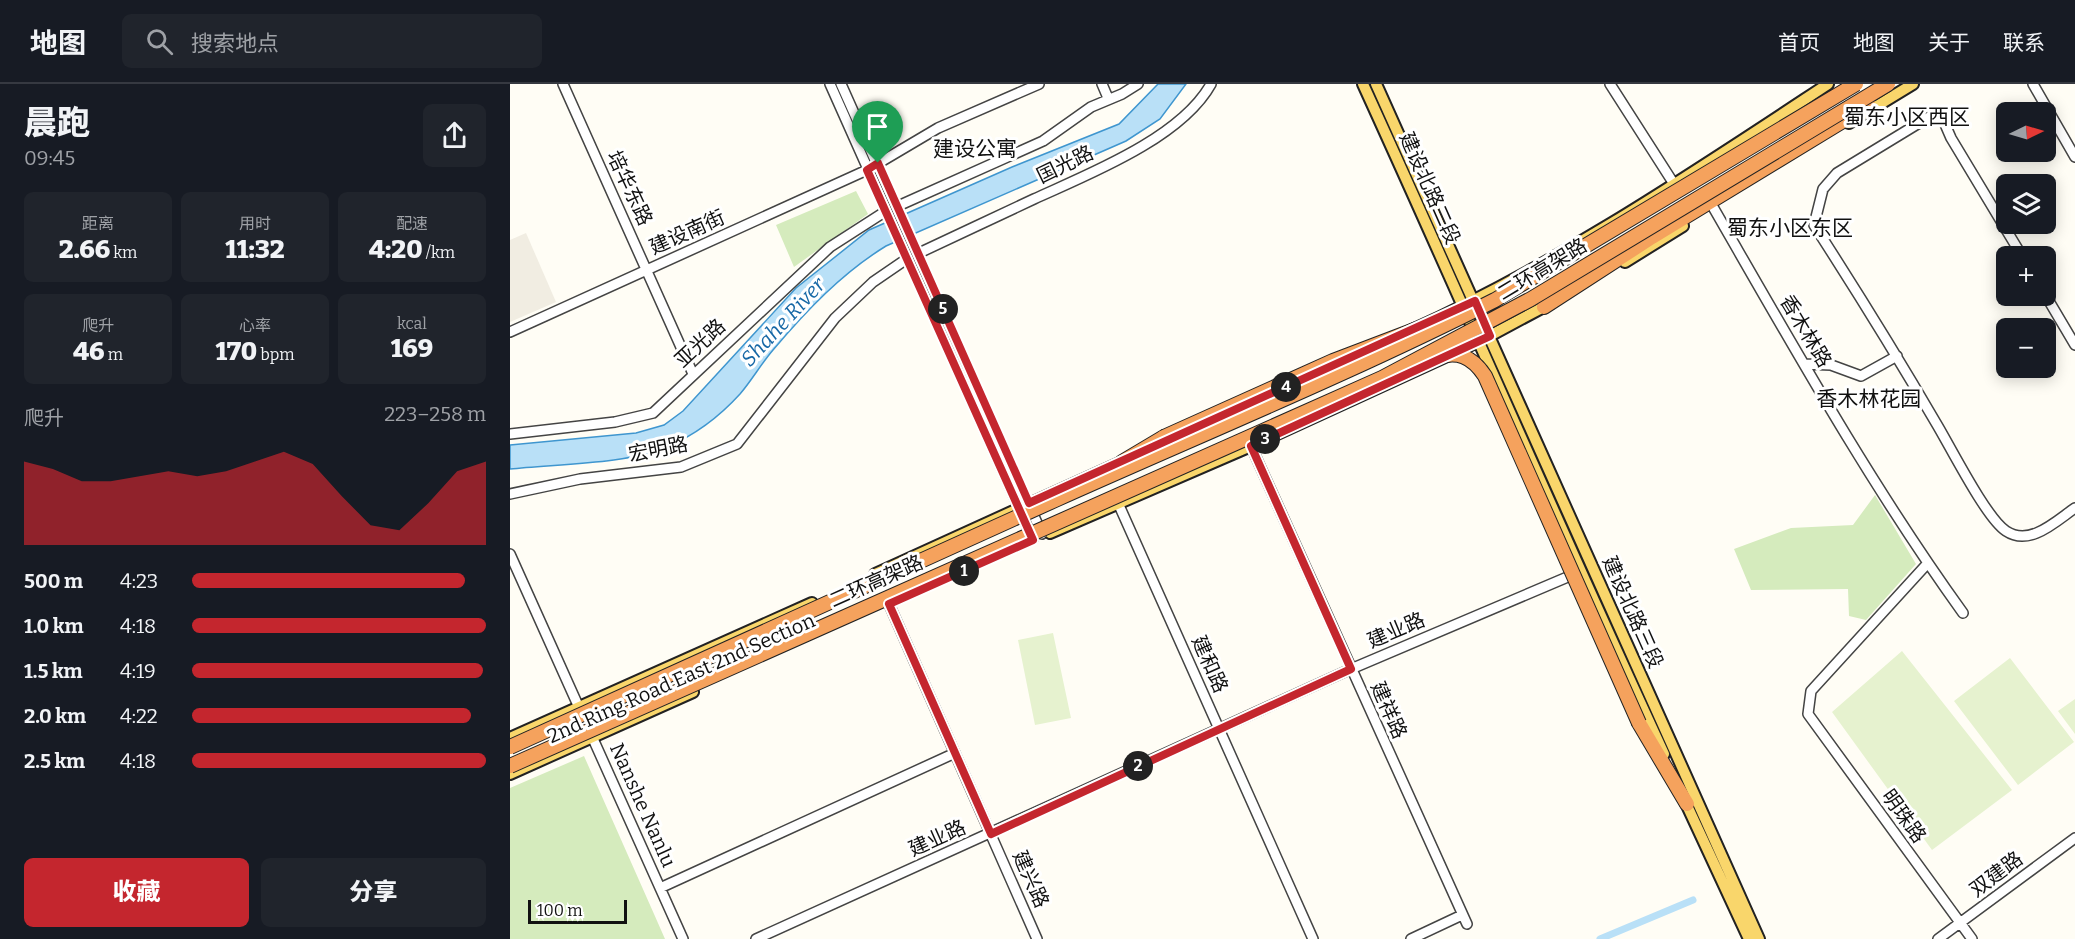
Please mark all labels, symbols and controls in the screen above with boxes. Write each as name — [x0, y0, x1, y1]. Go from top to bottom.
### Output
search box — [122, 14, 542, 68]
icon: search — [143, 25, 176, 58]
text: 地图 — [30, 27, 86, 60]
text: 搜索地点 — [191, 30, 279, 57]
text: 首页 — [1778, 30, 1820, 56]
text: 地图 — [1853, 30, 1895, 56]
text: 关于 — [1928, 30, 1970, 56]
text: 联系 — [2003, 30, 2045, 56]
pin — [852, 101, 903, 163]
north arrow — [1996, 102, 2056, 162]
map controls — [1996, 102, 2056, 378]
text: 晨跑 — [24, 103, 90, 143]
button: share — [423, 104, 486, 167]
district label: 蜀东小区西区 — [1844, 104, 1970, 130]
icon: arrive — [861, 110, 894, 143]
street label: 建设北路二段 — [1395, 128, 1465, 248]
district label: 建设公寓 — [933, 136, 1017, 162]
street label: 国光路 — [1033, 140, 1097, 188]
text: 09:45 — [24, 146, 75, 170]
street label: 培华东路 — [602, 147, 658, 229]
button: layers — [1996, 174, 2056, 234]
street label: 建设南街 — [646, 205, 728, 259]
text: 距离 — [82, 214, 114, 233]
text: 用时 — [239, 214, 271, 233]
text: 配速 — [396, 214, 428, 233]
district label: 蜀东小区东区 — [1727, 215, 1853, 241]
street label: 二环高架路 — [1493, 233, 1591, 305]
text: 2.66 — [59, 234, 110, 265]
text: 11:32 — [225, 234, 285, 265]
text: 4:20 — [369, 234, 423, 265]
text: km — [110, 243, 137, 262]
text: /km — [423, 243, 455, 262]
button: + — [1996, 246, 2056, 306]
water label: Shahe River — [735, 271, 832, 372]
street label: 香木林路 — [1775, 291, 1837, 371]
pin: 5 — [928, 294, 958, 324]
text: 5 — [939, 299, 947, 318]
text: kcal — [397, 314, 427, 333]
street label: 亚光路 — [670, 314, 730, 372]
text: 爬升 — [82, 316, 114, 335]
text: 心率 — [239, 316, 271, 335]
button: − — [1996, 318, 2056, 378]
text: 169 — [391, 333, 433, 364]
text: 46 — [73, 336, 105, 367]
text: 170 — [216, 336, 257, 367]
text: m — [105, 345, 123, 364]
text: bpm — [257, 345, 294, 364]
pin: 4 — [1271, 372, 1301, 402]
text: 4 — [1281, 377, 1291, 396]
district label: 香木林花园 — [1817, 386, 1922, 412]
text: 223–258 m — [384, 402, 486, 426]
text: 爬升 — [24, 406, 64, 430]
pin: 3 — [1250, 424, 1280, 454]
text: 3 — [1260, 429, 1270, 448]
street label: 宏明路 — [626, 431, 690, 467]
street label: 二环高架路 — [825, 550, 927, 612]
street label: 建设北路三段 — [1598, 552, 1668, 672]
pin: 1 — [949, 556, 979, 586]
text: 1 — [961, 561, 967, 580]
text: 500 m — [24, 569, 83, 593]
text: 4:23 — [120, 569, 158, 593]
street label: 建业路 — [1364, 607, 1428, 653]
street label: 2nd Ring Road East 2nd Section — [543, 608, 819, 748]
text: 1.0 km — [24, 614, 84, 638]
text: 4:18 — [120, 614, 156, 638]
street label: 建和路 — [1187, 632, 1233, 696]
text: 1.5 km — [24, 659, 83, 683]
text: 4:19 — [120, 659, 156, 683]
street label: 建祥路 — [1366, 678, 1412, 742]
text: 2.0 km — [24, 704, 86, 728]
text: 4:22 — [120, 704, 158, 728]
street label: Nanshe Nanlu — [605, 739, 681, 871]
text: 2.5 km — [24, 749, 85, 773]
text: 4:18 — [120, 749, 156, 773]
pin: 2 — [1123, 751, 1153, 781]
text: 2 — [1133, 756, 1143, 775]
street label: 明珠路 — [1877, 785, 1931, 847]
street label: 建业路 — [905, 815, 969, 861]
street label: 双建路 — [1965, 846, 2027, 902]
street label: 建兴路 — [1008, 847, 1054, 911]
button: 收藏 — [24, 858, 249, 927]
button: 分享 — [261, 858, 486, 927]
scale bar — [528, 897, 627, 924]
text: 100 m — [537, 901, 582, 920]

